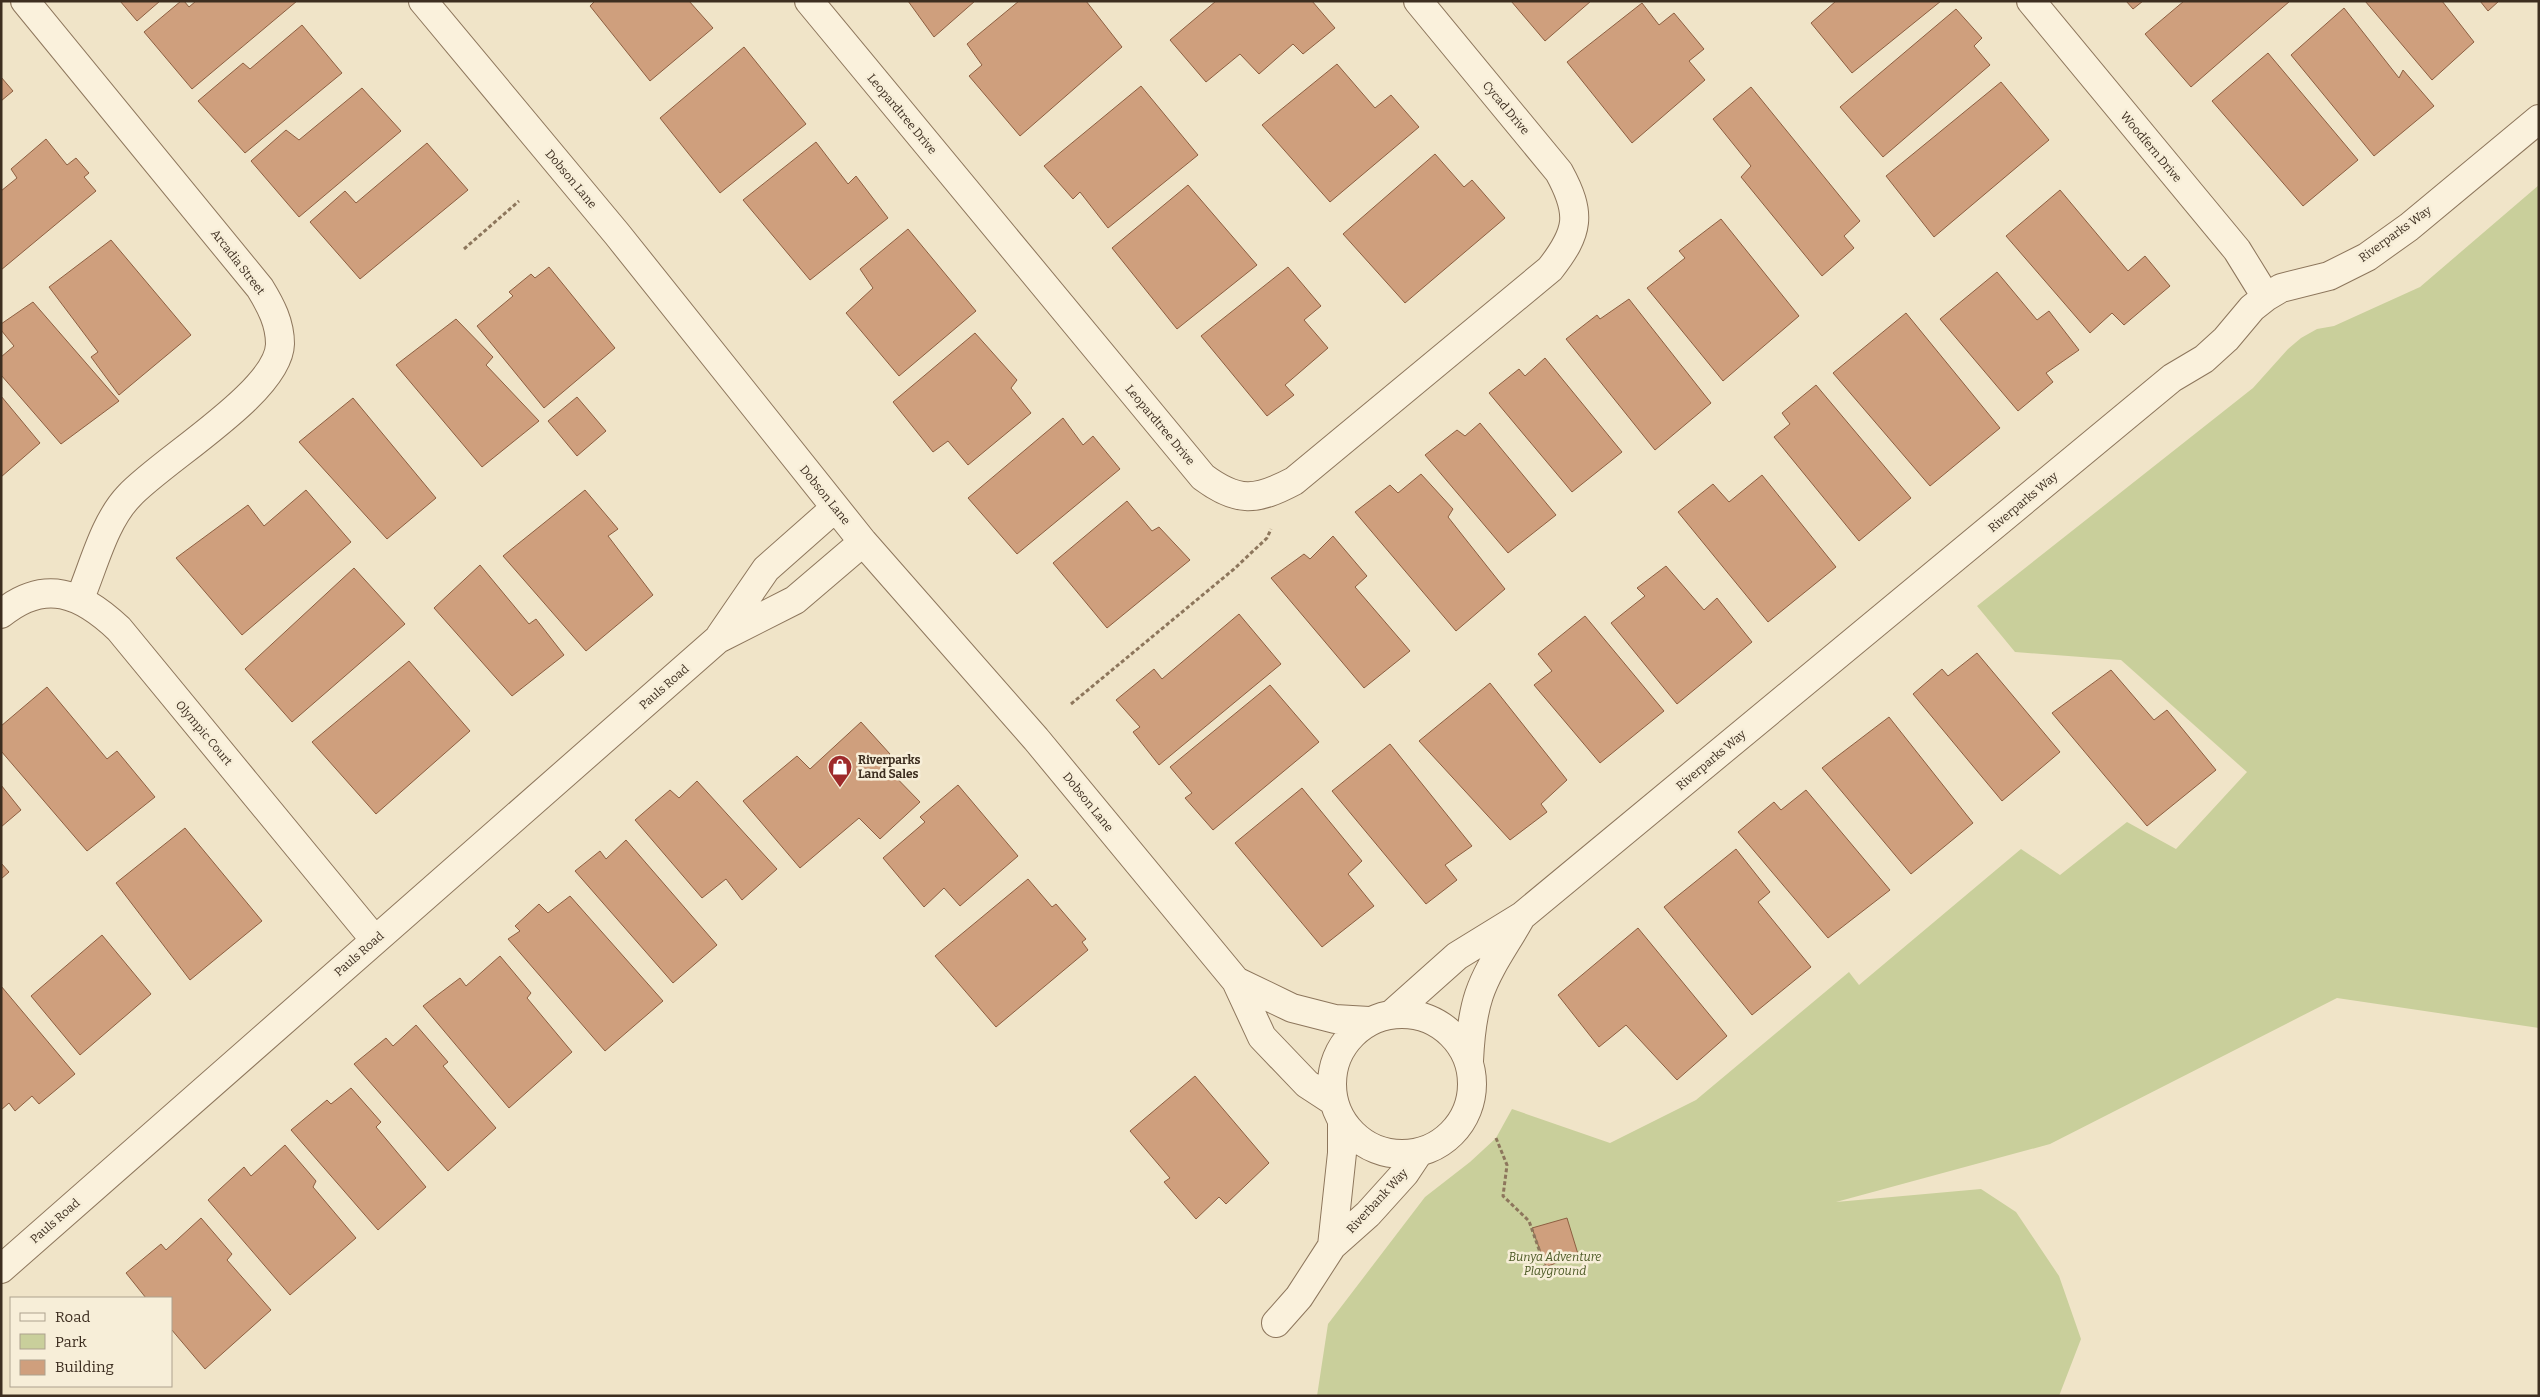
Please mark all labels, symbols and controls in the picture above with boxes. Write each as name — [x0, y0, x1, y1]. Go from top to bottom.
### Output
street label: Leopardtree Drive — [864, 71, 940, 157]
street label: Cycad Drive — [1480, 79, 1532, 137]
street label: Woodfern Drive — [2117, 109, 2185, 185]
street label: Dobson Lane — [542, 147, 600, 211]
street label: Riverparks Way — [2356, 203, 2434, 265]
street label: Arcadia Street — [208, 226, 268, 298]
street label: Leopardtree Drive — [1122, 382, 1198, 468]
street label: Dobson Lane — [797, 463, 853, 527]
street label: Riverparks Way — [1986, 469, 2061, 535]
street label: Pauls Road — [637, 662, 691, 712]
street label: Olympic Court — [173, 698, 236, 769]
street label: Riverparks Way — [1674, 727, 1749, 793]
place label: Riverparks Land Sales — [858, 753, 920, 781]
shop icon: Riverparks Land Sales — [827, 754, 853, 788]
street label: Dobson Lane — [1060, 770, 1116, 834]
street label: Pauls Road — [332, 929, 386, 979]
street label: Riverbank Way — [1344, 1165, 1411, 1236]
street label: Pauls Road — [28, 1196, 82, 1246]
park label: Bunya Adventure Playground — [1509, 1250, 1601, 1278]
legend — [10, 1297, 172, 1387]
text: Road — [55, 1308, 90, 1326]
text: Park — [55, 1333, 87, 1351]
text: Building — [55, 1358, 114, 1376]

